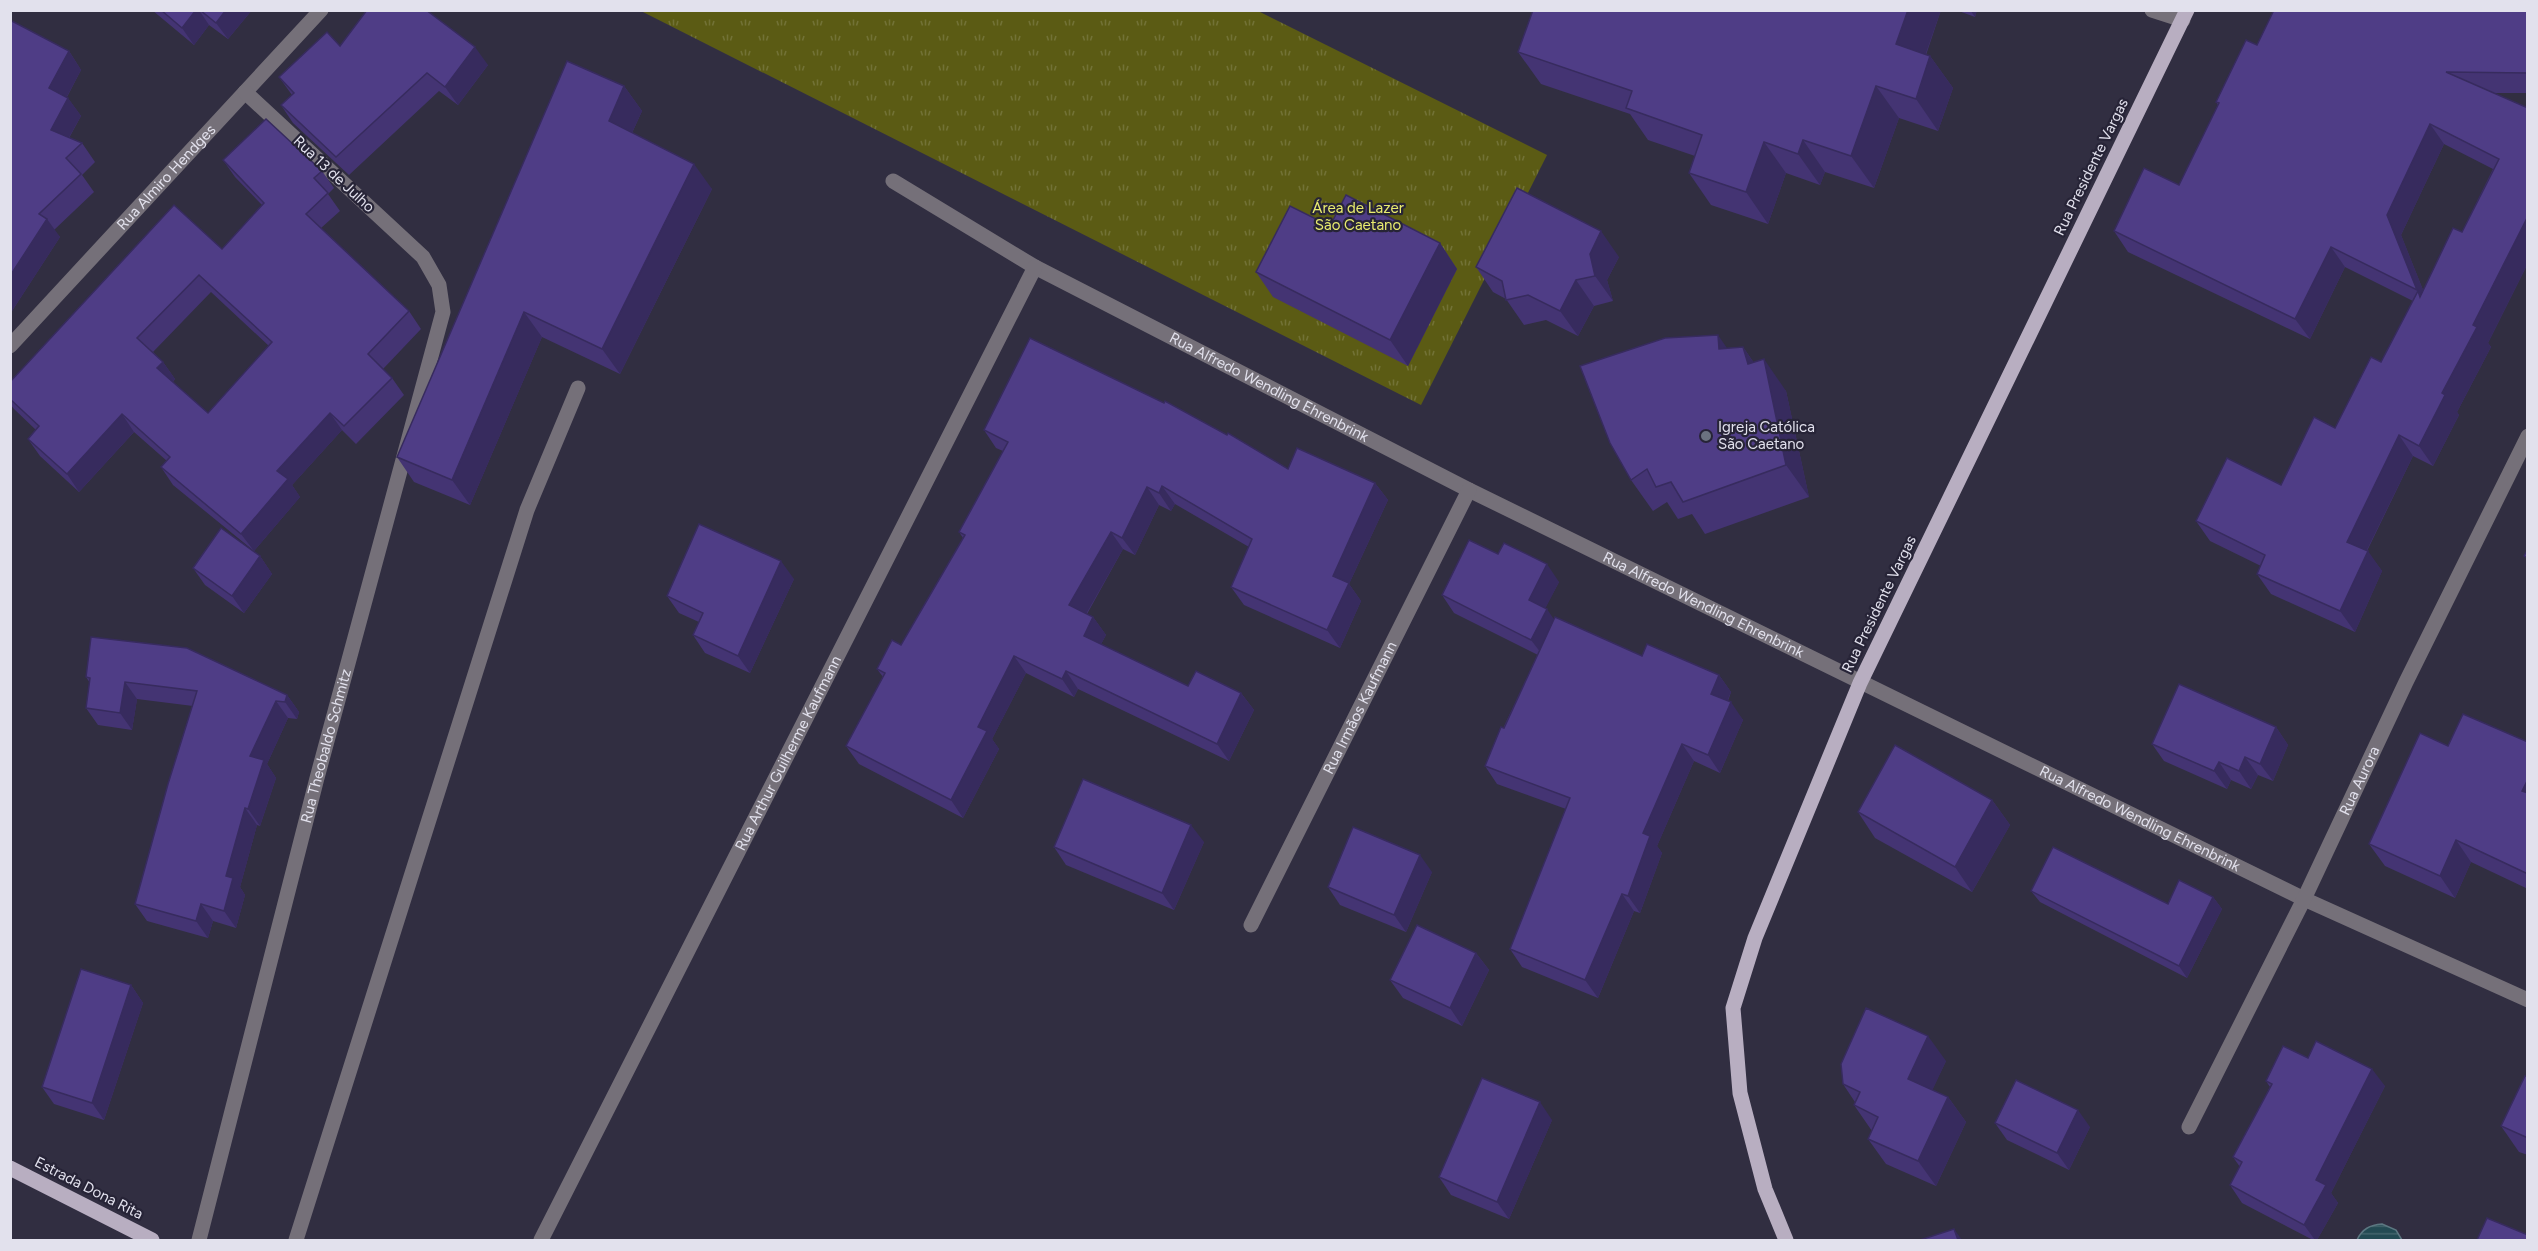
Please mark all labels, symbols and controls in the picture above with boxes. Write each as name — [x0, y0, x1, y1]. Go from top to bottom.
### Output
street label: Rua Presidente Vargas — [2050, 96, 2132, 238]
street label: Rua Almiro Hendges — [113, 121, 219, 234]
street label: Rua 13 de Julho — [290, 132, 379, 216]
park label: Área de Lazer São Caetano — [1312, 199, 1404, 234]
street label: Rua Alfredo Wendling Ehrenbrink — [1166, 329, 1372, 446]
place label: Igreja Católica São Caetano — [1718, 418, 1815, 453]
marker: Igreja Católica São Caetano — [1699, 429, 1713, 443]
street label: Rua Presidente Vargas — [1838, 533, 1920, 675]
street label: Rua Alfredo Wendling Ehrenbrink — [1600, 548, 1807, 662]
street label: Rua Irmãos Kaufmann — [1319, 639, 1401, 777]
street label: Rua Arthur Guilherme Kaufmann — [731, 653, 845, 854]
street label: Rua Theobaldo Schmitz — [297, 667, 355, 825]
street label: Rua Aurora — [2336, 743, 2383, 818]
street label: Rua Alfredo Wendling Ehrenbrink — [2036, 762, 2244, 876]
street label: Estrada Dona Rita — [32, 1153, 146, 1223]

